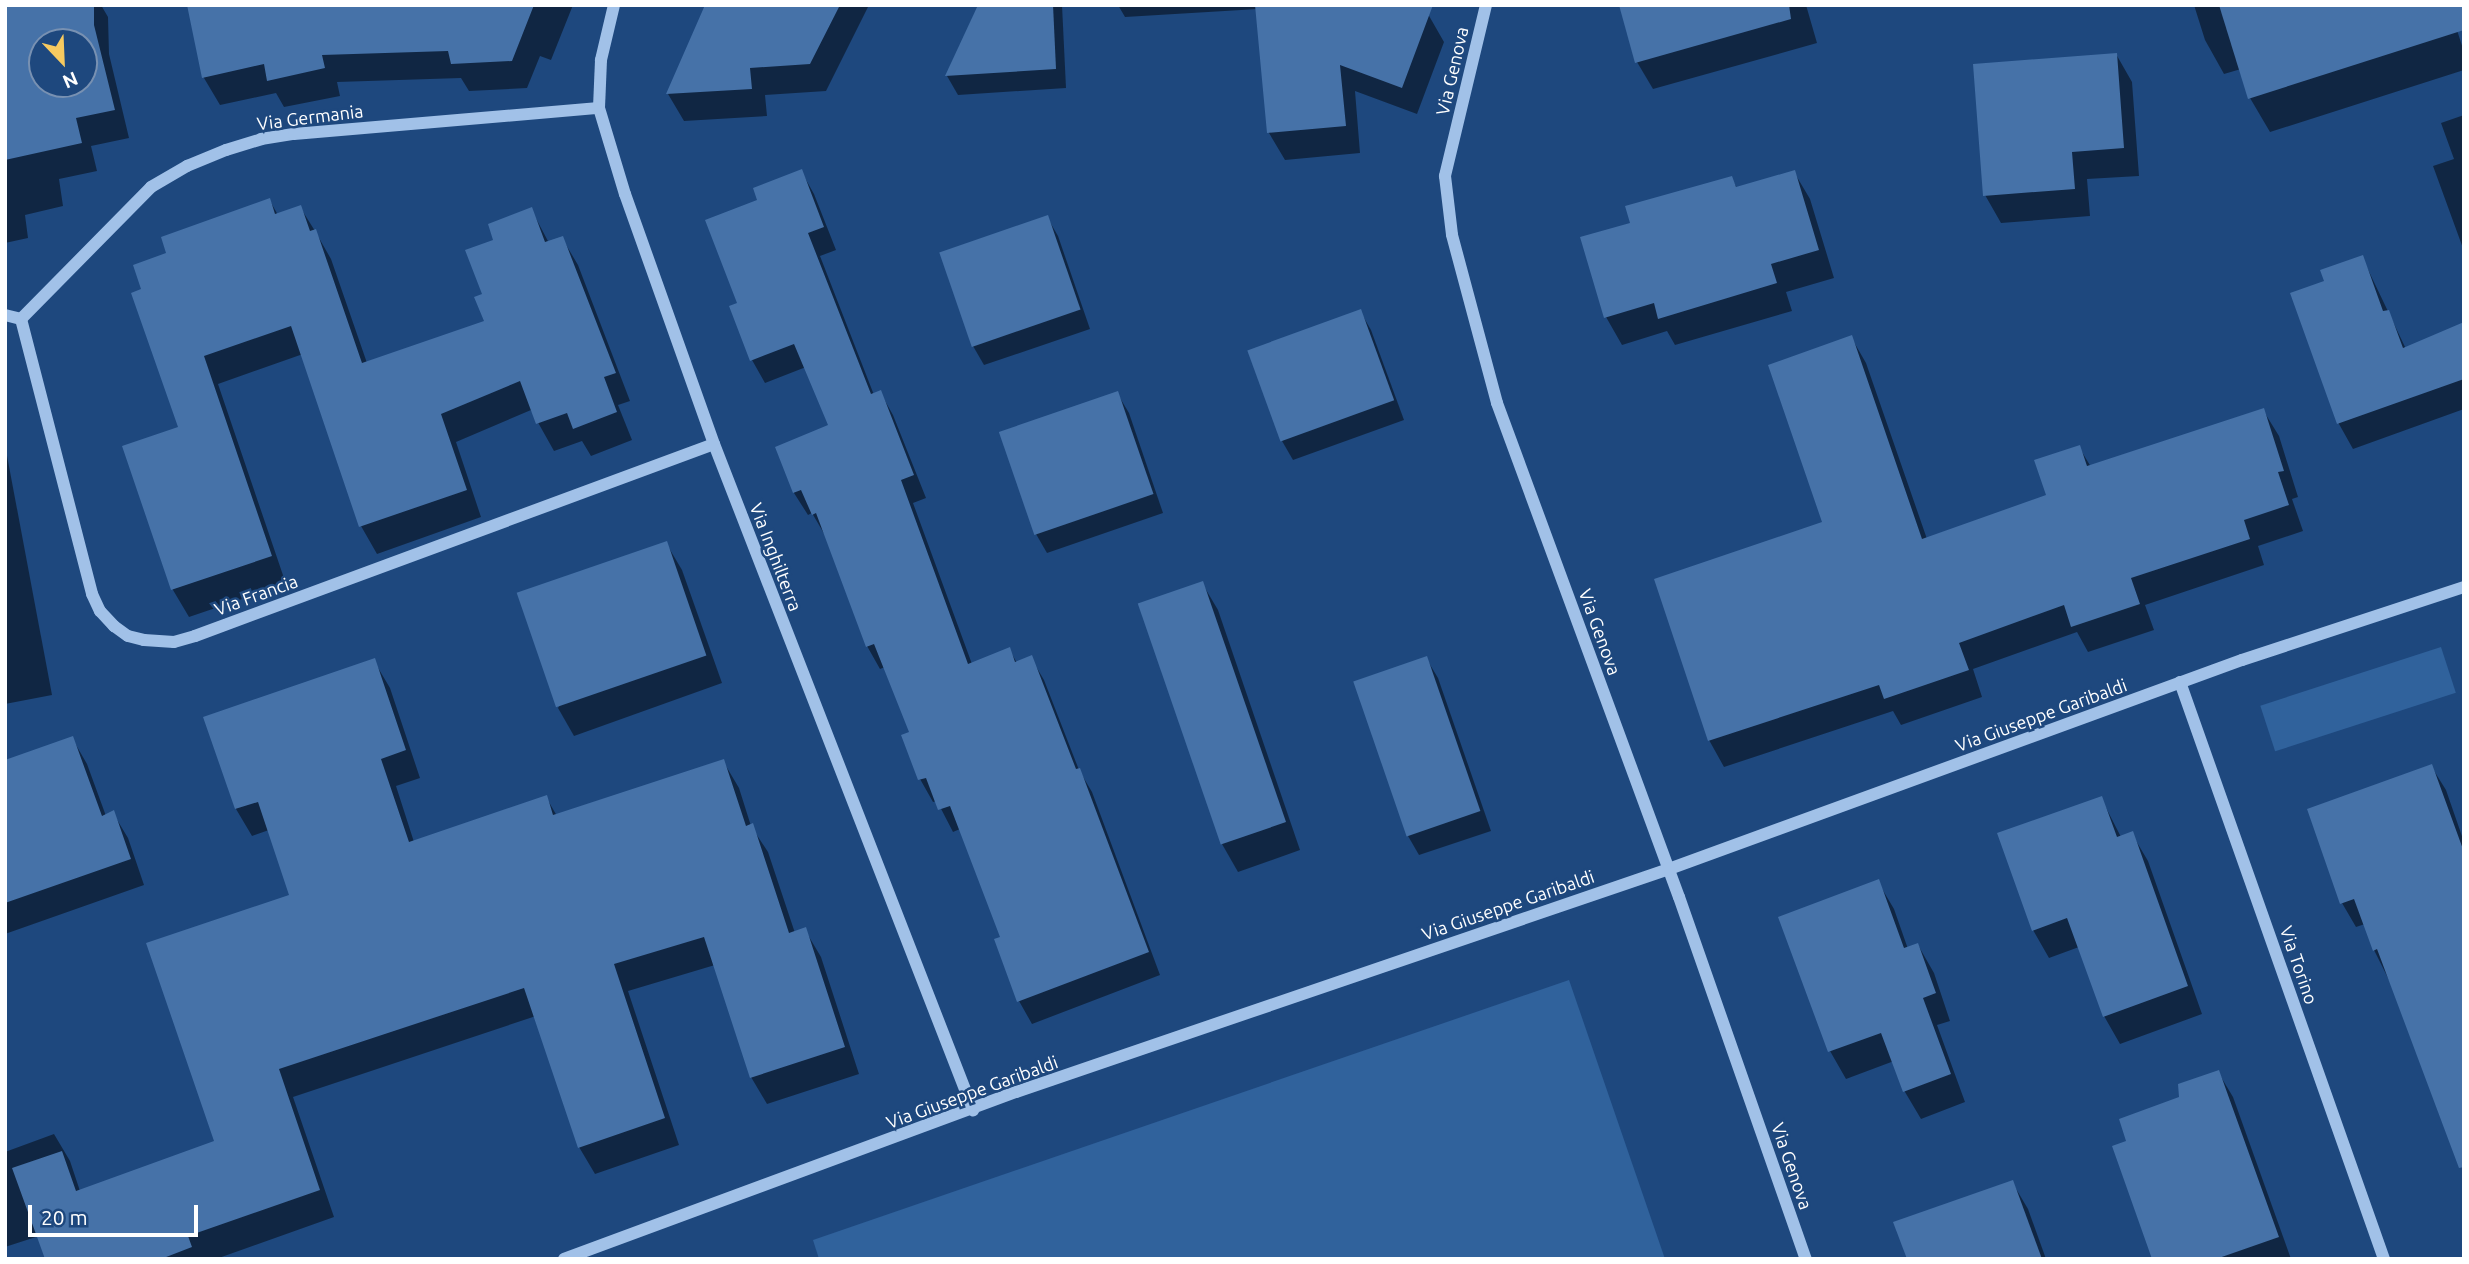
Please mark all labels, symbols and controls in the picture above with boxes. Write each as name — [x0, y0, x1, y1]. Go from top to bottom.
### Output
street label: Via Genova — [1431, 25, 1473, 117]
north arrow — [28, 28, 98, 98]
text: N — [60, 68, 81, 93]
street label: Via Germania — [256, 100, 364, 134]
street label: Via Inghilterra — [745, 500, 807, 614]
street label: Via Francia — [211, 570, 301, 620]
street label: Via Genova — [1574, 586, 1626, 678]
street label: Via Giuseppe Garibaldi — [1952, 674, 2130, 756]
street label: Via Giuseppe Garibaldi — [1419, 865, 1597, 945]
street label: Via Torino — [2276, 923, 2322, 1007]
street label: Via Giuseppe Garibaldi — [883, 1051, 1061, 1133]
street label: Via Genova — [1767, 1120, 1817, 1212]
scale bar — [32, 1190, 201, 1234]
text: 20 m — [41, 1205, 88, 1229]

